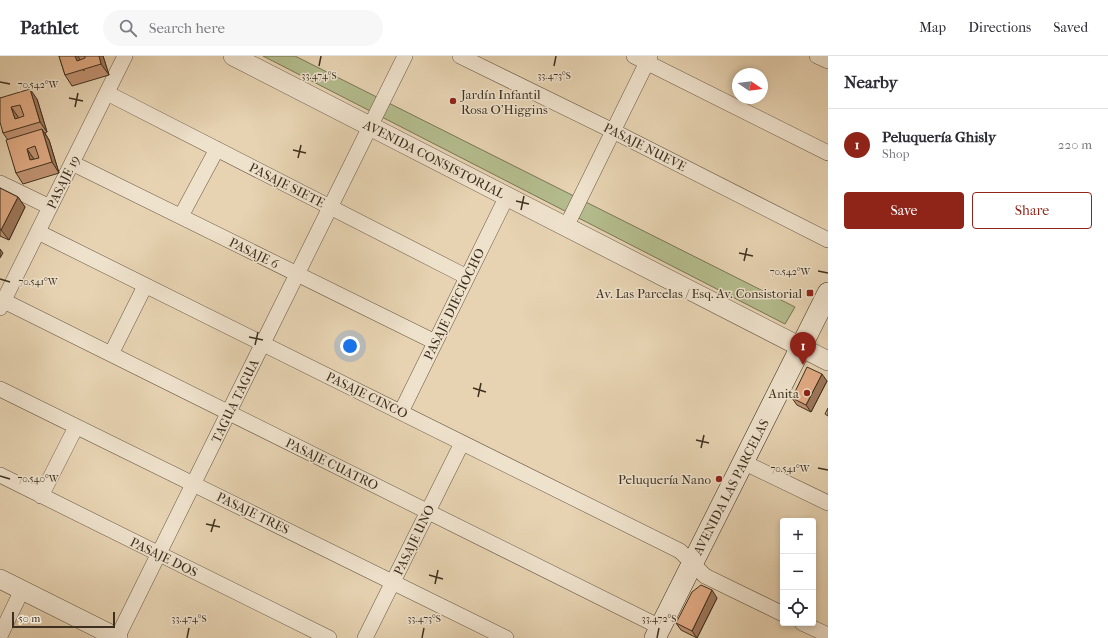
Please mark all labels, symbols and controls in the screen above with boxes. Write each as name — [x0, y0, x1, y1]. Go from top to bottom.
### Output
search box — [103, 10, 383, 46]
text: Pathlet — [20, 17, 79, 39]
icon: search — [117, 17, 139, 39]
text: Search here — [149, 19, 225, 37]
text: Map — [919, 19, 946, 36]
text: Directions — [968, 19, 1031, 36]
text: Saved — [1053, 19, 1088, 36]
north arrow — [732, 68, 768, 104]
text: 33.474°S — [301, 70, 337, 82]
text: 33.473°S — [537, 70, 571, 82]
text: Nearby — [844, 72, 898, 92]
text: 70.542°W — [18, 79, 60, 91]
place label: Jardín Infantil Rosa O'Higgins — [460, 87, 548, 117]
marker: Jardín Infantil Rosa O'Higgins — [448, 96, 458, 106]
street label: AVENIDA CONSISTORIAL — [360, 116, 507, 201]
street label: PASAJE NUEVE — [601, 120, 689, 174]
text: Peluquería Ghisly — [882, 128, 996, 146]
text: 1 — [855, 137, 859, 152]
text: 220 m — [1058, 137, 1092, 152]
text: Shop — [882, 146, 910, 161]
street label: PASAJE 19 — [44, 153, 82, 211]
street label: PASAJE SIETE — [247, 160, 327, 210]
button: Save — [844, 192, 964, 229]
button: Share — [972, 192, 1092, 229]
street label: PASAJE 6 — [227, 235, 282, 272]
street label: PASAJE DIECIOCHO — [420, 246, 488, 362]
text: 70.542°W — [770, 266, 812, 278]
text: 70.541°W — [18, 276, 59, 288]
place label: Av. Las Parcelas / Esq. Av. Consistorial — [595, 286, 802, 301]
marker: Av. Las Parcelas / Esq. Av. Consistorial — [805, 288, 815, 298]
pin: 1 — [790, 332, 816, 365]
your location — [340, 336, 360, 356]
street label: TAGUA TAGUA — [208, 356, 262, 445]
street label: PASAJE CINCO — [324, 369, 410, 421]
place label: Anita — [768, 386, 800, 401]
marker: Anita — [802, 388, 812, 398]
street label: AVENIDA LAS PARCELAS — [690, 416, 772, 558]
street label: PASAJE CUATRO — [283, 435, 381, 493]
text: 70.541°W — [770, 463, 811, 475]
place label: Peluquería Nano — [618, 472, 711, 487]
text: 70.540°W — [17, 473, 60, 485]
marker: Peluquería Nano — [714, 474, 724, 484]
street label: PASAJE TRES — [214, 489, 292, 537]
street label: PASAJE UNO — [391, 502, 437, 578]
map controls — [780, 518, 816, 626]
button: + — [780, 518, 816, 554]
street label: PASAJE DOS — [128, 534, 200, 580]
button: − — [780, 554, 816, 590]
button: locate — [780, 590, 816, 626]
scale bar — [12, 610, 115, 629]
text: 50 m — [18, 612, 40, 625]
text: 33.474°S — [171, 613, 207, 625]
text: 33.473°S — [407, 613, 441, 625]
text: 33.472°S — [642, 613, 676, 625]

